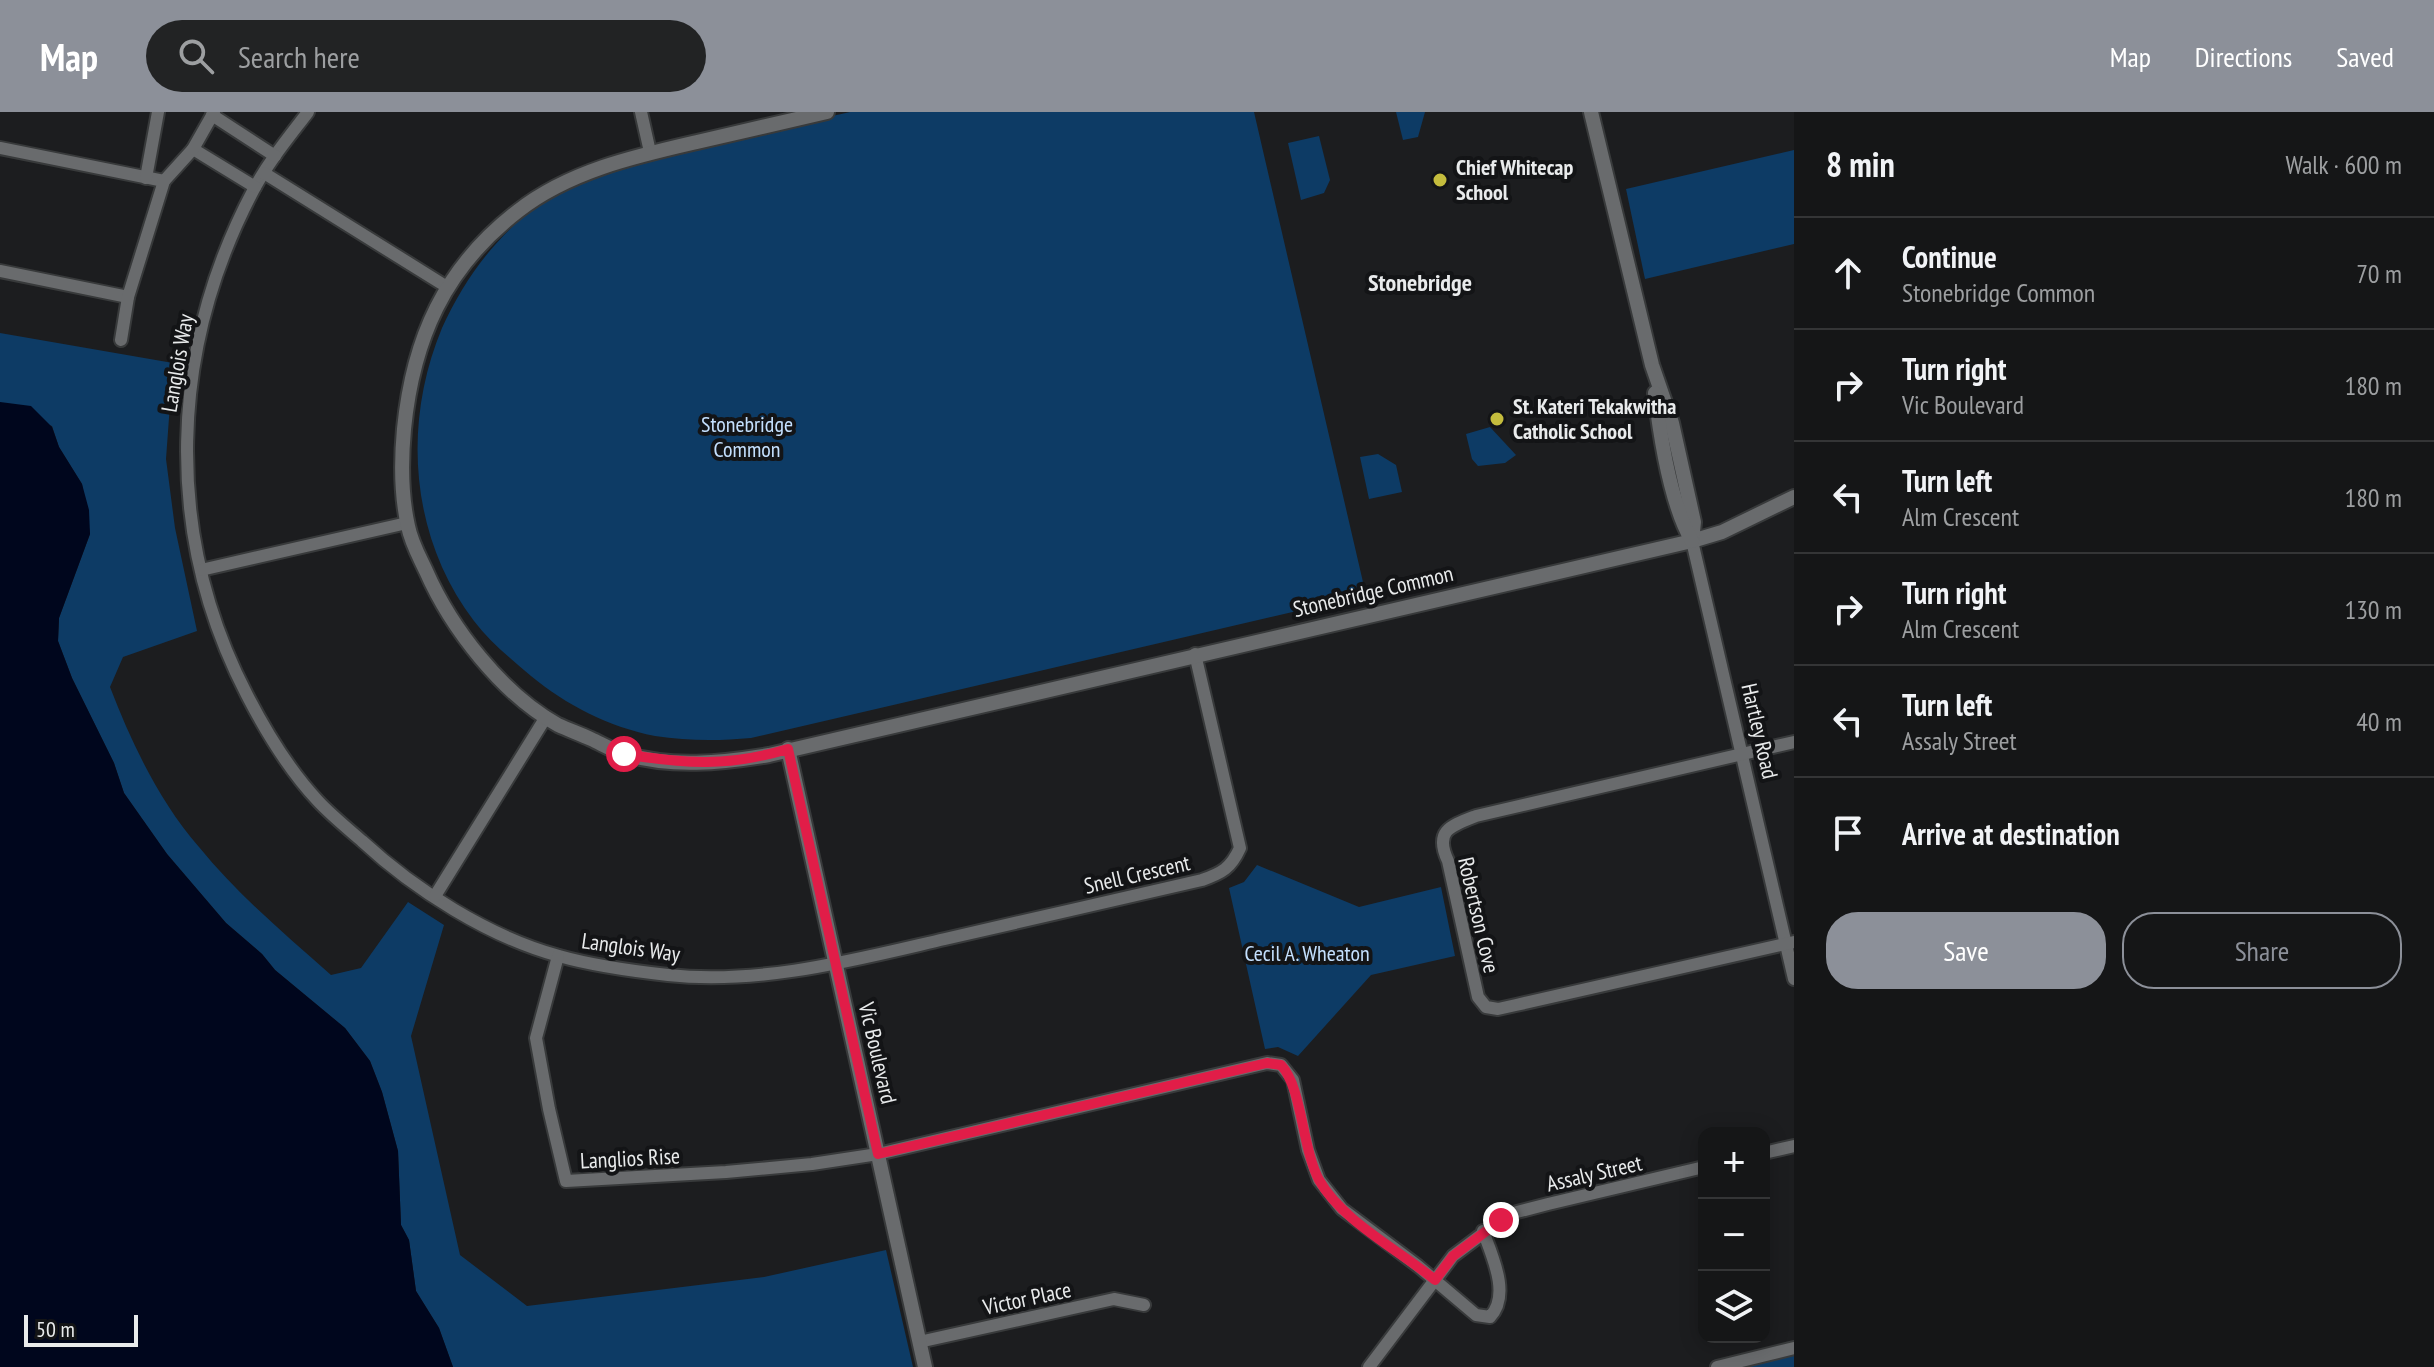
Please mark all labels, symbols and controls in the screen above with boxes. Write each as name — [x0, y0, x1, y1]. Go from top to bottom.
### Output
search box — [146, 20, 706, 92]
text: Map — [40, 32, 98, 81]
icon: search — [174, 34, 218, 78]
text: Search here — [238, 37, 360, 76]
text: Map — [2110, 38, 2151, 75]
text: Directions — [2195, 38, 2292, 75]
text: Saved — [2336, 38, 2394, 75]
text: 8 min — [1826, 142, 1895, 186]
text: Walk · 600 m — [2285, 148, 2402, 181]
place label: Chief Whitecap School — [1456, 153, 1573, 206]
marker: Chief Whitecap School — [1431, 171, 1449, 189]
text: Continue — [1902, 237, 1997, 276]
icon: ahead — [1826, 251, 1870, 295]
text: 70 m — [2356, 257, 2402, 290]
district label: Stonebridge — [1368, 267, 1472, 298]
text: Stonebridge Common — [1902, 276, 2095, 309]
street label: Langlois Way — [155, 311, 200, 414]
text: Turn right — [1902, 349, 2006, 388]
icon: right — [1826, 363, 1870, 407]
text: 180 m — [2344, 369, 2402, 402]
text: Vic Boulevard — [1902, 388, 2024, 421]
place label: St. Kateri Tekakwitha Catholic School — [1513, 392, 1676, 445]
park label: Stonebridge Common — [701, 410, 793, 463]
marker: St. Kateri Tekakwitha Catholic School — [1488, 410, 1506, 428]
text: Turn left — [1902, 461, 1992, 500]
icon: left — [1826, 475, 1870, 519]
text: 180 m — [2344, 481, 2402, 514]
text: Alm Crescent — [1902, 500, 2019, 533]
street label: Stonebridge Common — [1290, 559, 1456, 623]
text: Turn right — [1902, 573, 2006, 612]
icon: right — [1826, 587, 1870, 631]
text: 130 m — [2344, 593, 2402, 626]
text: Alm Crescent — [1902, 612, 2019, 645]
street label: Hartley Road — [1735, 681, 1785, 781]
text: Turn left — [1902, 685, 1992, 724]
icon: left — [1826, 699, 1870, 743]
text: 40 m — [2356, 705, 2402, 738]
text: Assaly Street — [1902, 724, 2017, 757]
route start — [606, 736, 642, 772]
icon: arrive — [1826, 811, 1870, 855]
text: Arrive at destination — [1902, 814, 2120, 853]
street label: Snell Crescent — [1081, 848, 1193, 900]
street label: Robertson Cove — [1452, 854, 1506, 976]
button: Save — [1826, 912, 2106, 989]
button: Share — [2122, 912, 2402, 989]
street label: Langlois Way — [580, 926, 683, 968]
park label: Cecil A. Wheaton — [1244, 939, 1370, 967]
street label: Vic Boulevard — [853, 999, 903, 1106]
map controls — [1698, 1127, 1770, 1343]
button: + — [1698, 1127, 1770, 1199]
street label: Langlios Rise — [579, 1141, 681, 1175]
street label: Assaly Street — [1544, 1148, 1644, 1198]
button: − — [1698, 1199, 1770, 1271]
route end — [1483, 1202, 1519, 1238]
button: layers — [1698, 1271, 1770, 1343]
street label: Victor Place — [979, 1275, 1074, 1321]
scale bar — [24, 1311, 138, 1347]
text: 50 m — [36, 1315, 75, 1343]

